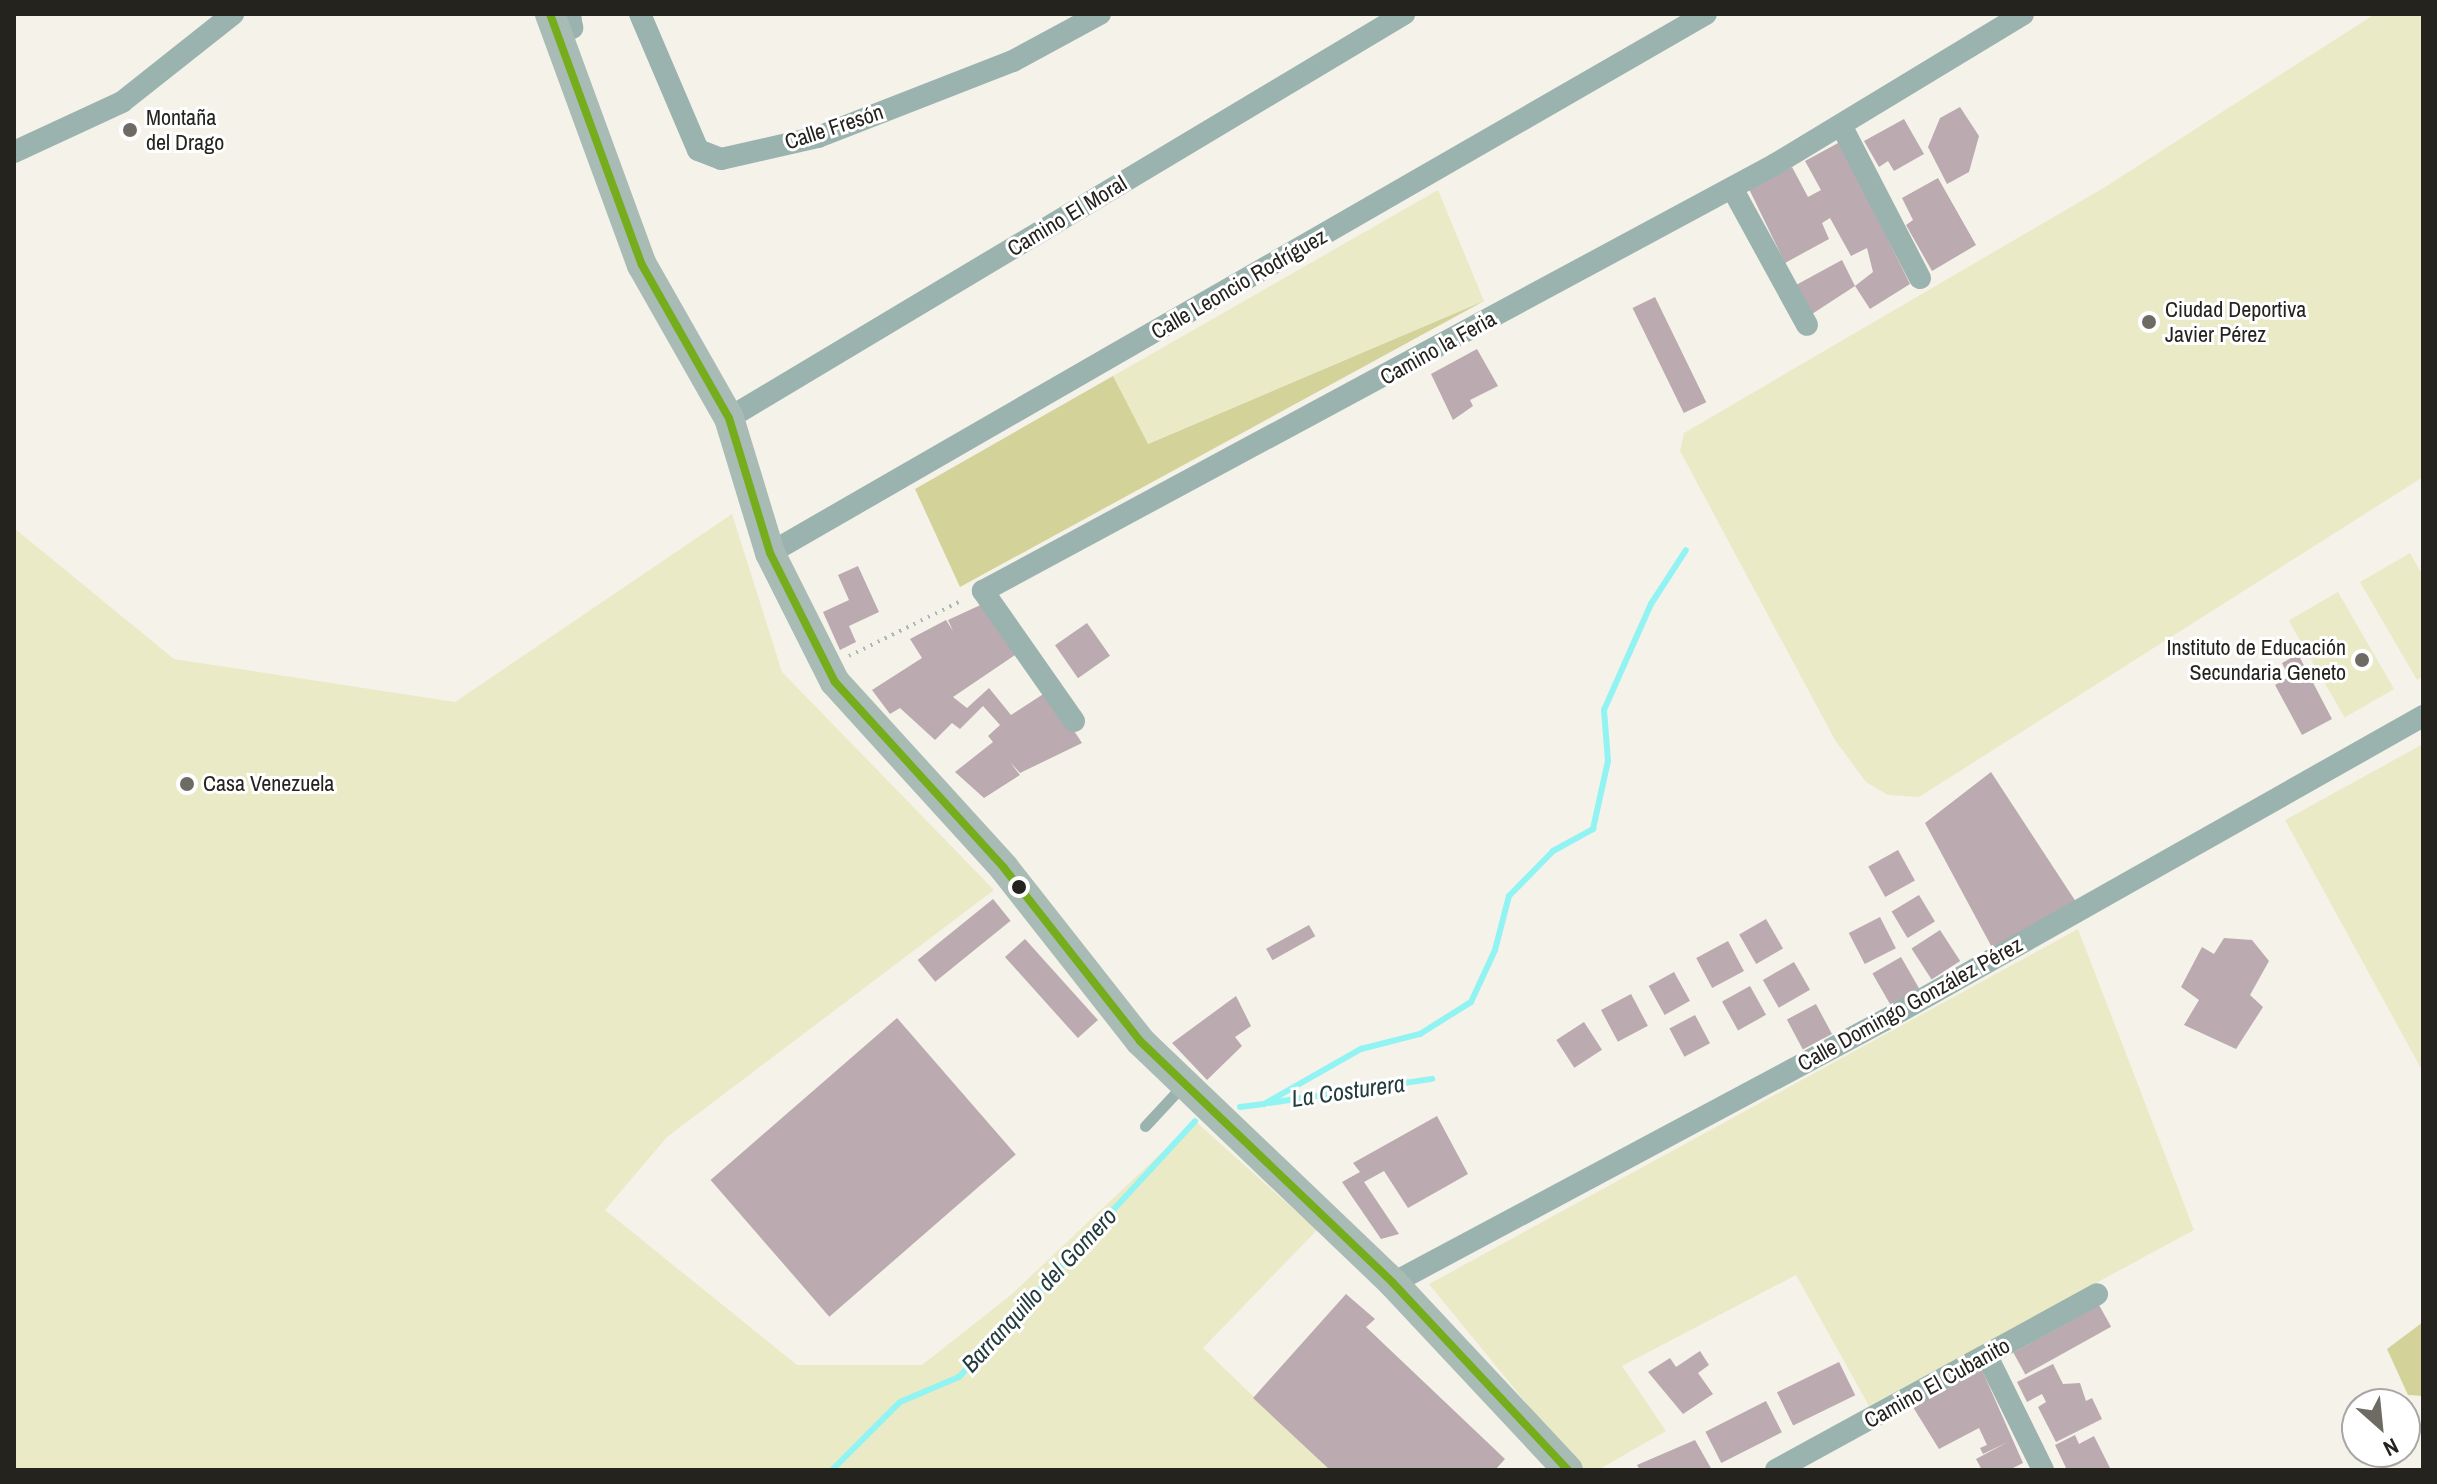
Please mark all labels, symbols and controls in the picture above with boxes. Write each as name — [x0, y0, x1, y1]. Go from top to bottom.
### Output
street label: Calle Fresón — [781, 99, 887, 155]
place label: Montaña del Drago — [146, 104, 224, 156]
marker: Montaña del Drago — [121, 121, 139, 139]
street label: Camino El Moral — [1003, 170, 1131, 262]
street label: Calle Leoncio Rodríguez — [1146, 223, 1332, 345]
place label: Ciudad Deportiva Javier Pérez — [2165, 296, 2306, 348]
street label: Camino la Feria — [1375, 305, 1501, 391]
marker: Ciudad Deportiva Javier Pérez — [2140, 313, 2158, 331]
place label: Instituto de Educación Secundaria Geneto — [2166, 634, 2346, 686]
marker: Instituto de Educación Secundaria Geneto — [2353, 651, 2371, 669]
place label: Casa Venezuela — [203, 771, 334, 797]
marker: Casa Venezuela — [178, 775, 196, 793]
unlabelled marker — [1011, 879, 1027, 895]
street label: Calle Domingo González Pérez — [1793, 931, 2027, 1077]
water label: La Costurera — [1290, 1069, 1406, 1113]
water label: Barranquillo del Gomero — [955, 1202, 1123, 1378]
street label: Camino El Cubanito — [1860, 1332, 2014, 1434]
north arrow — [2341, 1388, 2421, 1468]
text: N — [2378, 1431, 2404, 1464]

